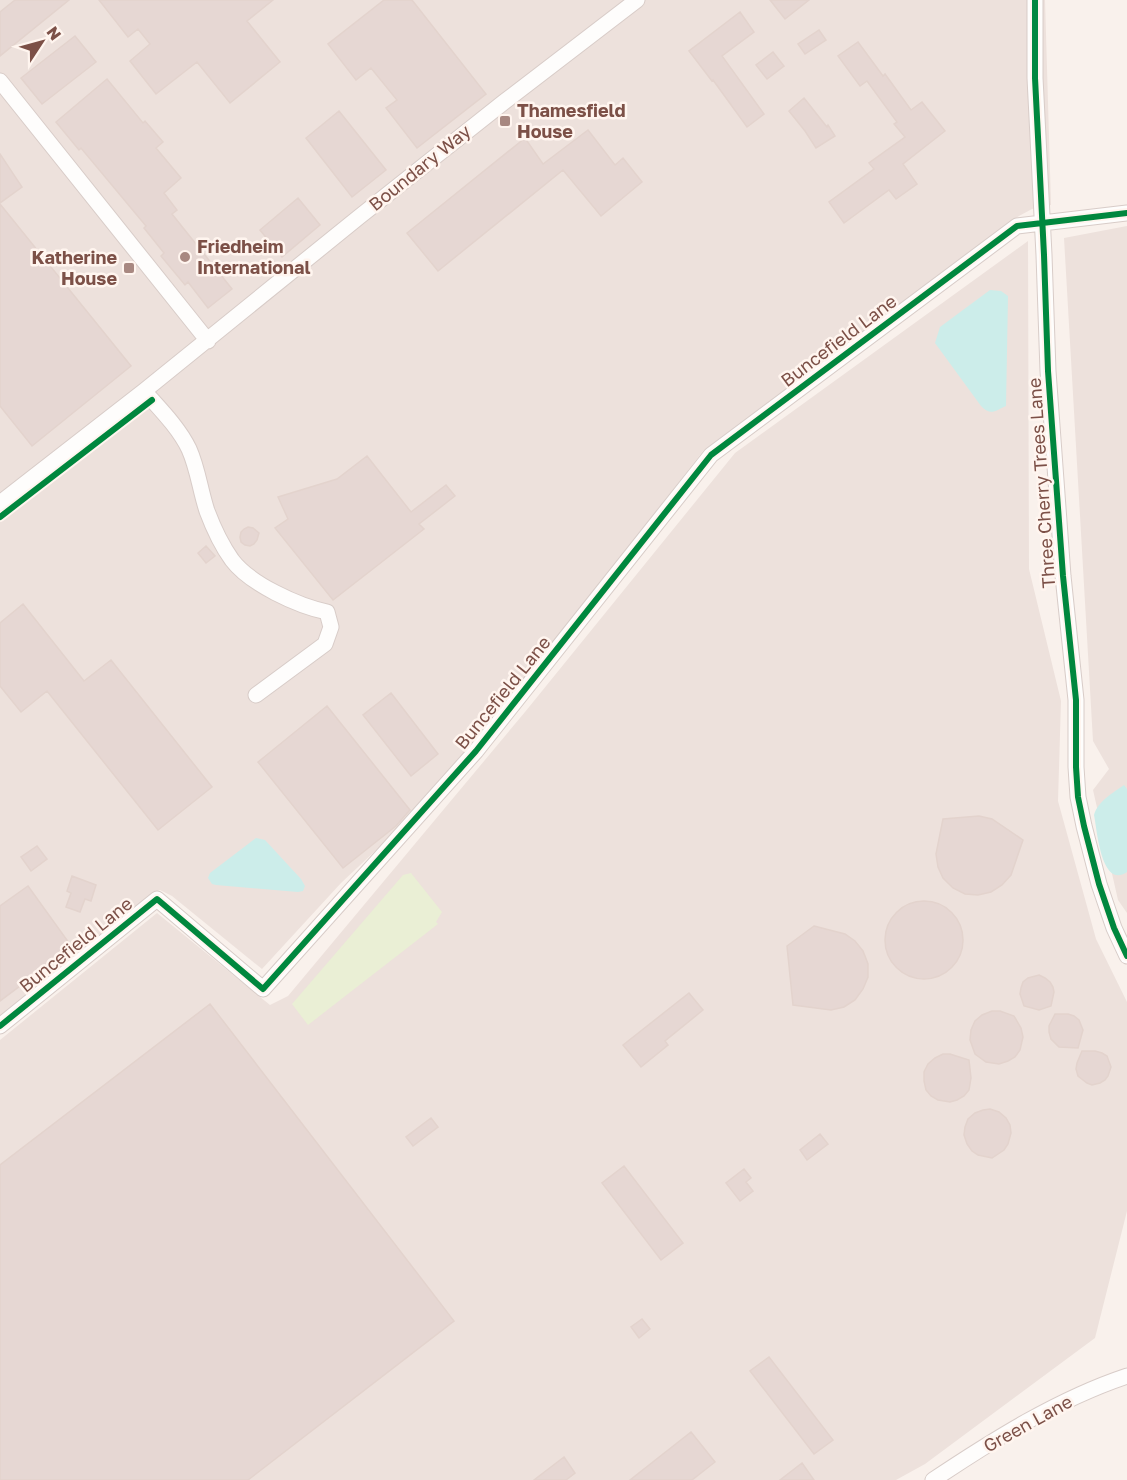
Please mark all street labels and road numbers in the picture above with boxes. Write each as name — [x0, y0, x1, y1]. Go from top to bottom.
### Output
street label: Boundary Way — [364, 119, 475, 215]
street label: Buncefield Lane — [776, 290, 901, 391]
street label: Three Cherry Trees Lane — [1023, 377, 1059, 589]
street label: Buncefield Lane — [450, 631, 555, 753]
street label: Buncefield Lane — [14, 892, 136, 997]
street label: Green Lane — [979, 1390, 1076, 1457]

